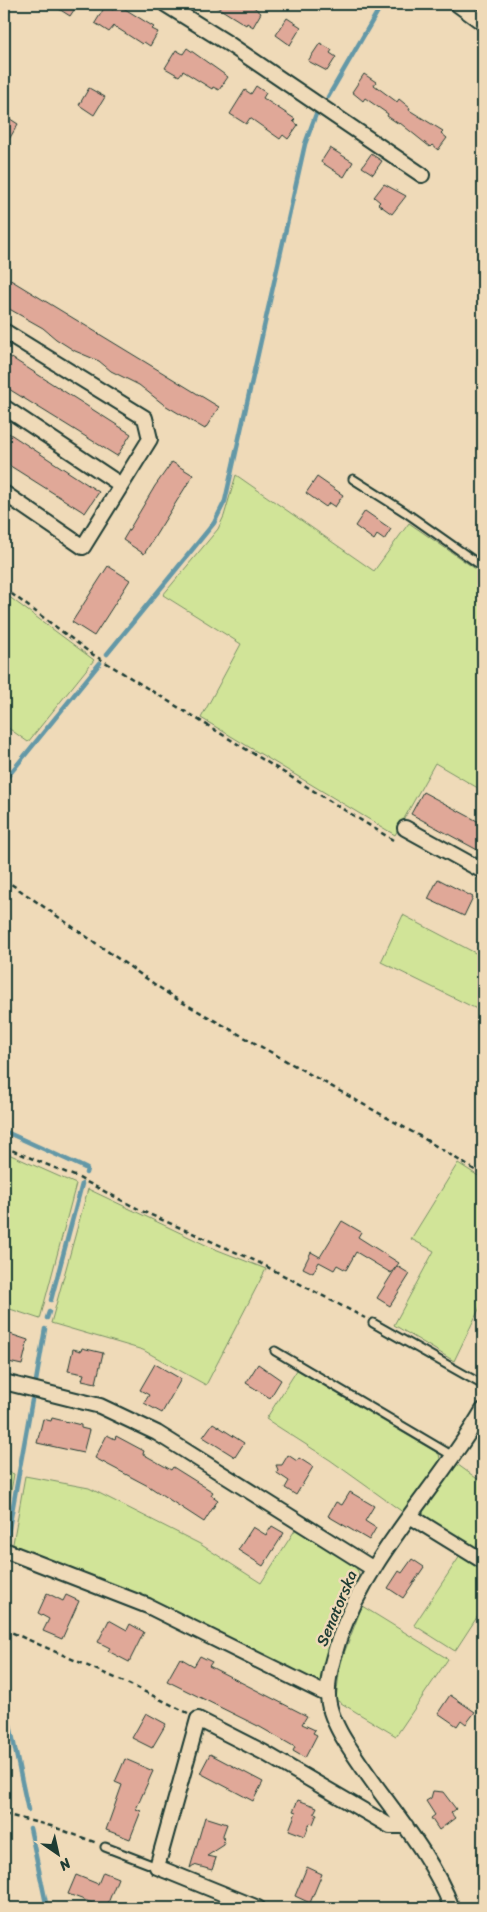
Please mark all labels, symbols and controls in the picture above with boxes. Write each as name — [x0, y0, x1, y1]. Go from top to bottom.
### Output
street label: Senatorska — [307, 1566, 365, 1651]
north arrow — [32, 1830, 82, 1880]
text: N — [54, 1851, 77, 1878]

